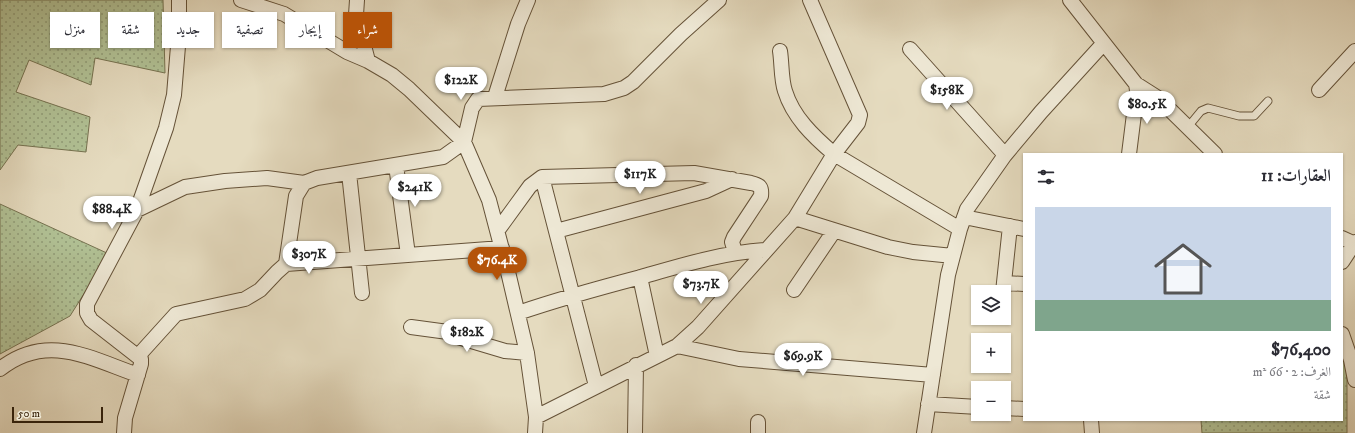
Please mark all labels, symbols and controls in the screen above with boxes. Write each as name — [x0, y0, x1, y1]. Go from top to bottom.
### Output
chip: منزل — [50, 12, 100, 48]
chip: شقة — [108, 12, 154, 48]
chip: جديد — [162, 12, 214, 48]
chip: تصفية — [222, 12, 277, 48]
chip: إيجار — [285, 12, 335, 48]
chip: شراء — [343, 12, 392, 48]
pin: $122K — [433, 67, 489, 101]
text: $122K — [444, 72, 478, 88]
pin: $158K — [919, 77, 975, 111]
text: $158K — [930, 82, 964, 98]
pin: $80.5K — [1114, 91, 1180, 125]
text: $80.5K — [1127, 96, 1167, 112]
pin: $117K — [612, 161, 668, 195]
text: العقارات: 11 — [1261, 165, 1331, 187]
text: $117K — [624, 166, 656, 182]
icon: filters — [1035, 166, 1057, 188]
pin: $241K — [387, 174, 443, 208]
text: $241K — [398, 179, 432, 195]
pin: $88.4K — [79, 196, 145, 230]
text: $88.4K — [92, 201, 132, 217]
icon: home — [1147, 233, 1219, 305]
pin: $307K — [281, 241, 337, 275]
text: $307K — [292, 246, 326, 262]
pin: $76.4K — [464, 247, 530, 281]
text: $76.4K — [477, 252, 517, 268]
pin: $73.7K — [668, 271, 734, 305]
text: $73.7K — [682, 276, 720, 292]
map controls — [971, 285, 1011, 421]
button: layers — [971, 285, 1011, 325]
pin: $182K — [439, 319, 495, 353]
text: $182K — [450, 324, 484, 340]
button: + — [971, 333, 1011, 373]
text: $76,400 — [1271, 339, 1331, 361]
pin: $69.9K — [770, 343, 836, 377]
text: $69.9K — [783, 348, 823, 364]
text: الغرف: 2 · 66 m² — [1253, 364, 1331, 380]
button: − — [971, 381, 1011, 421]
text: شقة — [1314, 387, 1331, 403]
scale bar — [12, 405, 103, 424]
text: 50 m — [18, 407, 40, 421]

